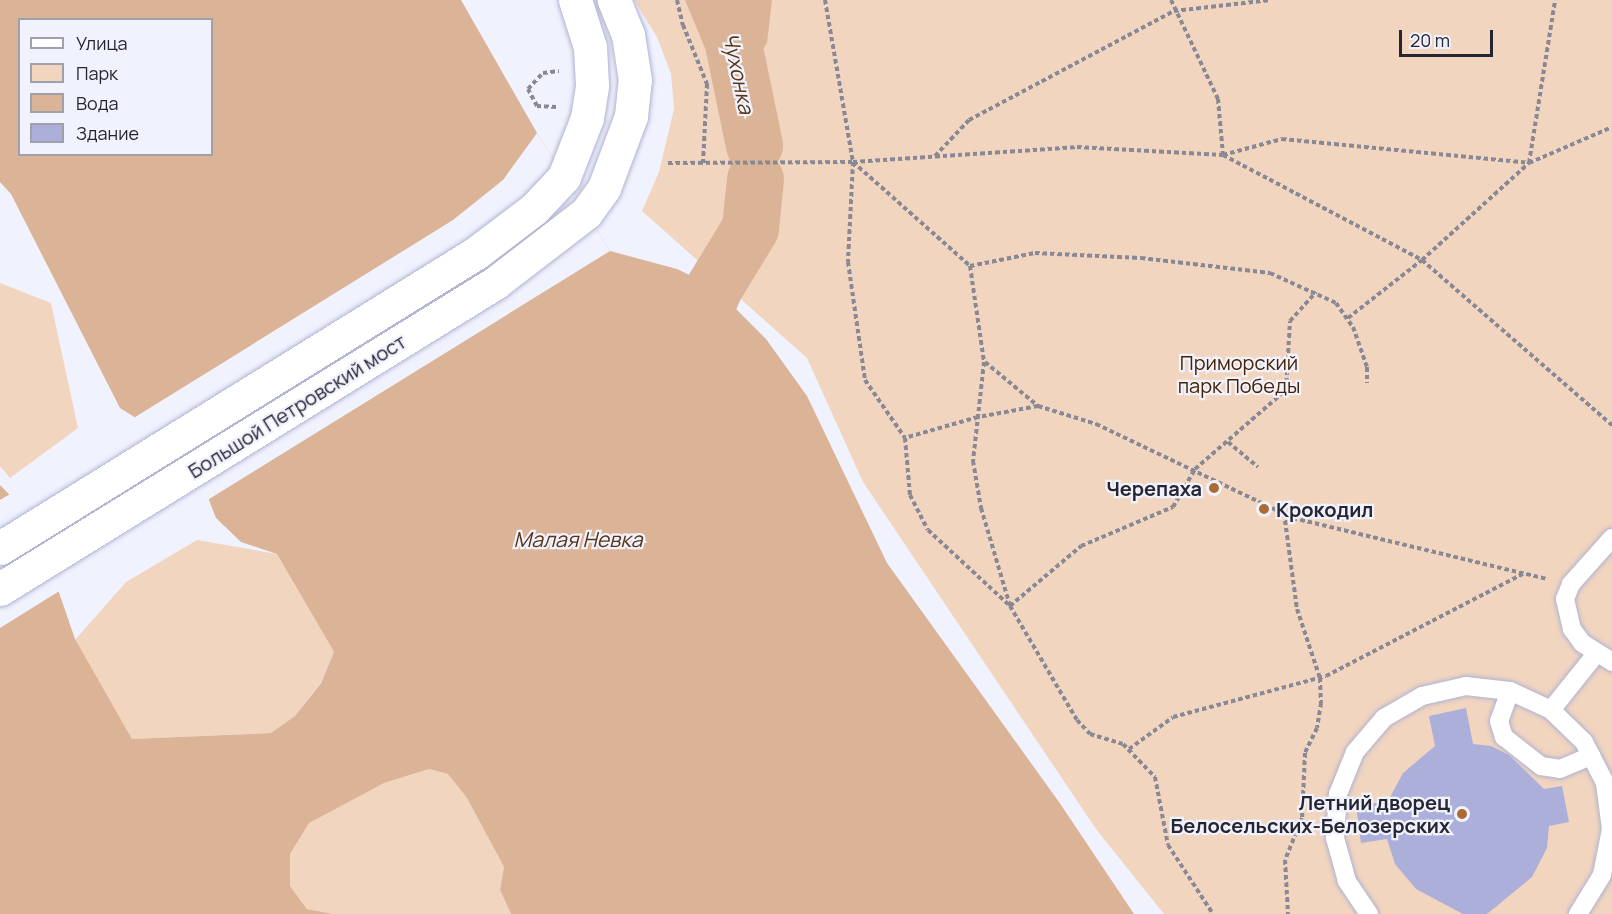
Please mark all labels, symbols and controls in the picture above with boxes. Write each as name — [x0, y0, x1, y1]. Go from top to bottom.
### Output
legend — [18, 18, 213, 156]
scale bar — [1402, 18, 1496, 56]
text: 20 m — [1410, 28, 1450, 52]
water label: Чухонка — [718, 30, 760, 116]
text: Улица — [76, 31, 128, 55]
text: Парк — [76, 61, 118, 85]
text: Вода — [76, 91, 118, 115]
text: Здание — [76, 121, 139, 145]
street label: Большой Петровский мост — [184, 329, 410, 483]
park label: Приморский парк Победы — [1178, 351, 1300, 398]
place label: Черепаха — [1106, 476, 1202, 500]
marker: Черепаха — [1207, 481, 1221, 495]
place label: Крокодил — [1276, 497, 1373, 521]
marker: Крокодил — [1257, 502, 1271, 516]
water label: Малая Невка — [514, 526, 642, 552]
place label: Летний дворец Белосельских-Белозерских — [1171, 790, 1450, 837]
marker: Летний дворец Белосельских-Белозерских — [1455, 807, 1469, 821]

